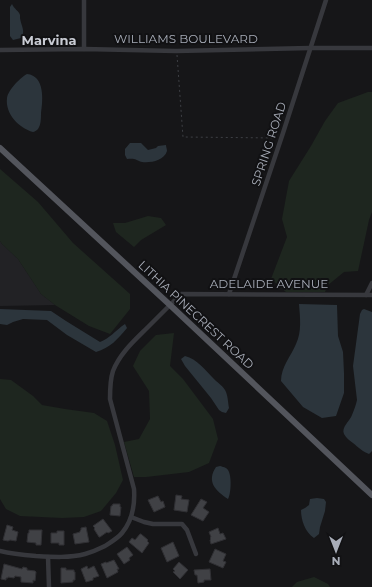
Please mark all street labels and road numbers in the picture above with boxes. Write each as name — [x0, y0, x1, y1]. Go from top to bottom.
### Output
street label: WILLIAMS BOULEVARD — [114, 31, 258, 46]
street label: SPRING ROAD — [248, 100, 289, 188]
street label: LITHIA PINECREST ROAD — [136, 257, 257, 372]
street label: ADELAIDE AVENUE — [210, 276, 328, 291]

